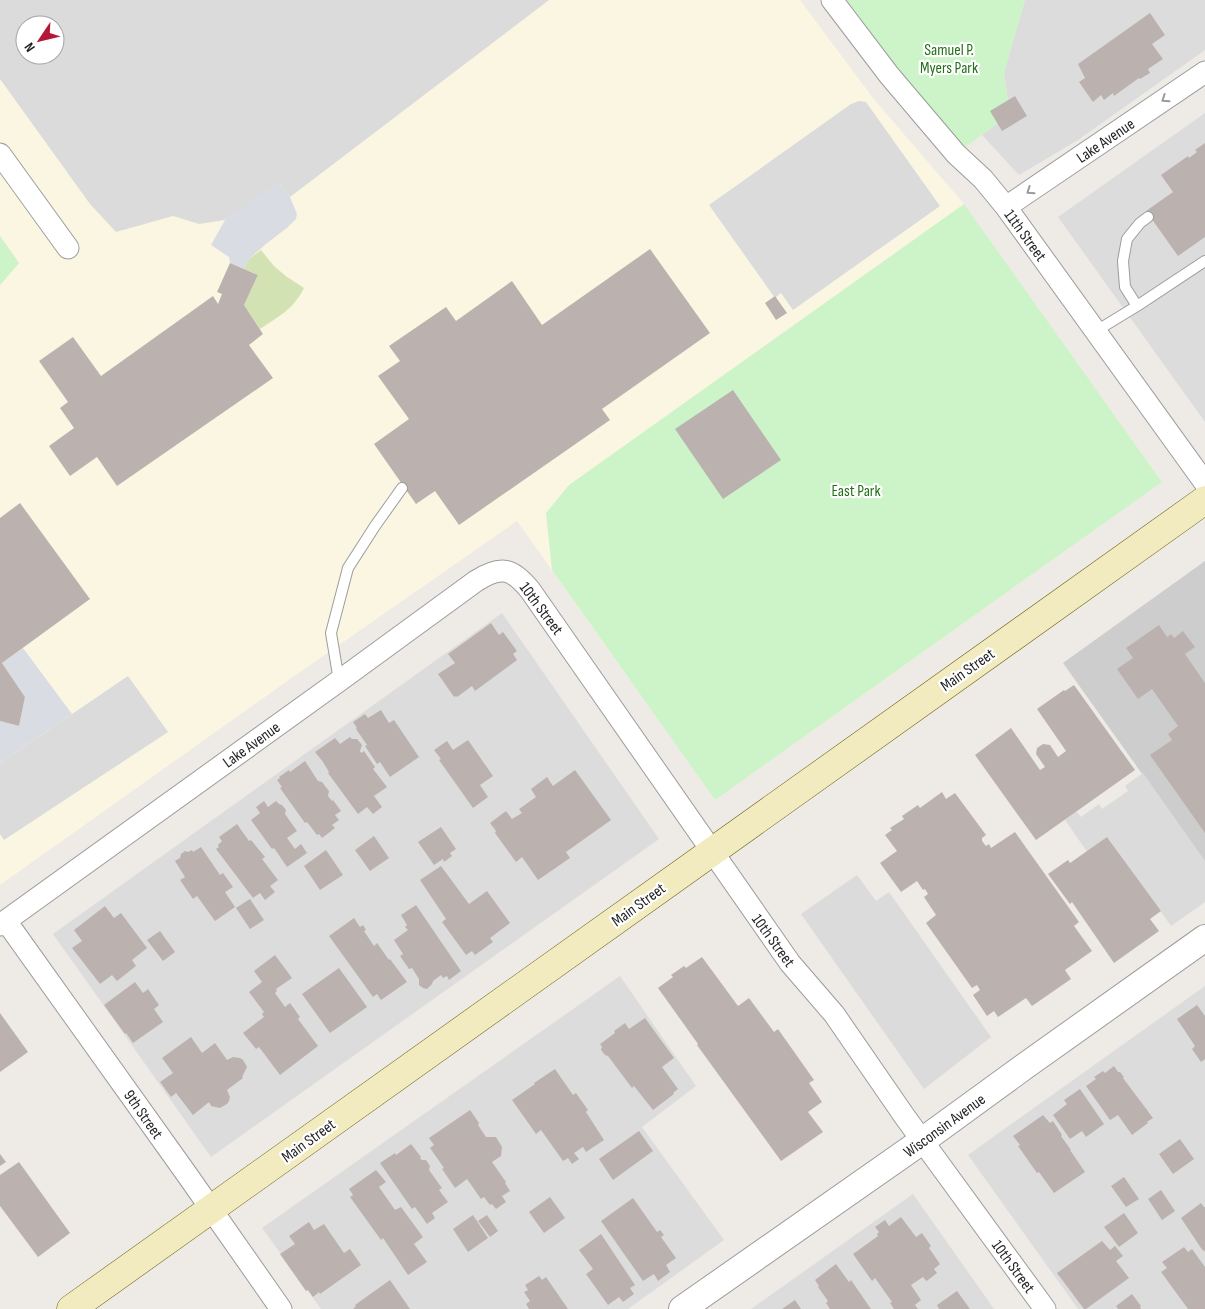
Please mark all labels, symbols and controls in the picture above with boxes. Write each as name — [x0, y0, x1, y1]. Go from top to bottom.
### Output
north arrow — [15, 15, 65, 65]
text: N — [21, 39, 39, 55]
park label: Samuel P. Myers Park — [920, 41, 978, 78]
one-way arrow — [1161, 93, 1170, 103]
street label: Lake Avenue — [1073, 115, 1139, 168]
one-way arrow — [1026, 185, 1036, 194]
street label: 11th Street — [1000, 206, 1050, 265]
park label: East Park — [831, 482, 881, 501]
street label: 10th Street — [515, 579, 567, 639]
street label: Main Street — [937, 645, 999, 696]
street label: Lake Avenue — [220, 718, 284, 772]
street label: Main Street — [608, 879, 670, 931]
street label: 10th Street — [747, 911, 798, 971]
street label: 9th Street — [119, 1087, 166, 1143]
street label: Wisconsin Avenue — [900, 1090, 989, 1162]
street label: Main Street — [278, 1115, 340, 1167]
street label: 10th Street — [987, 1237, 1038, 1297]

